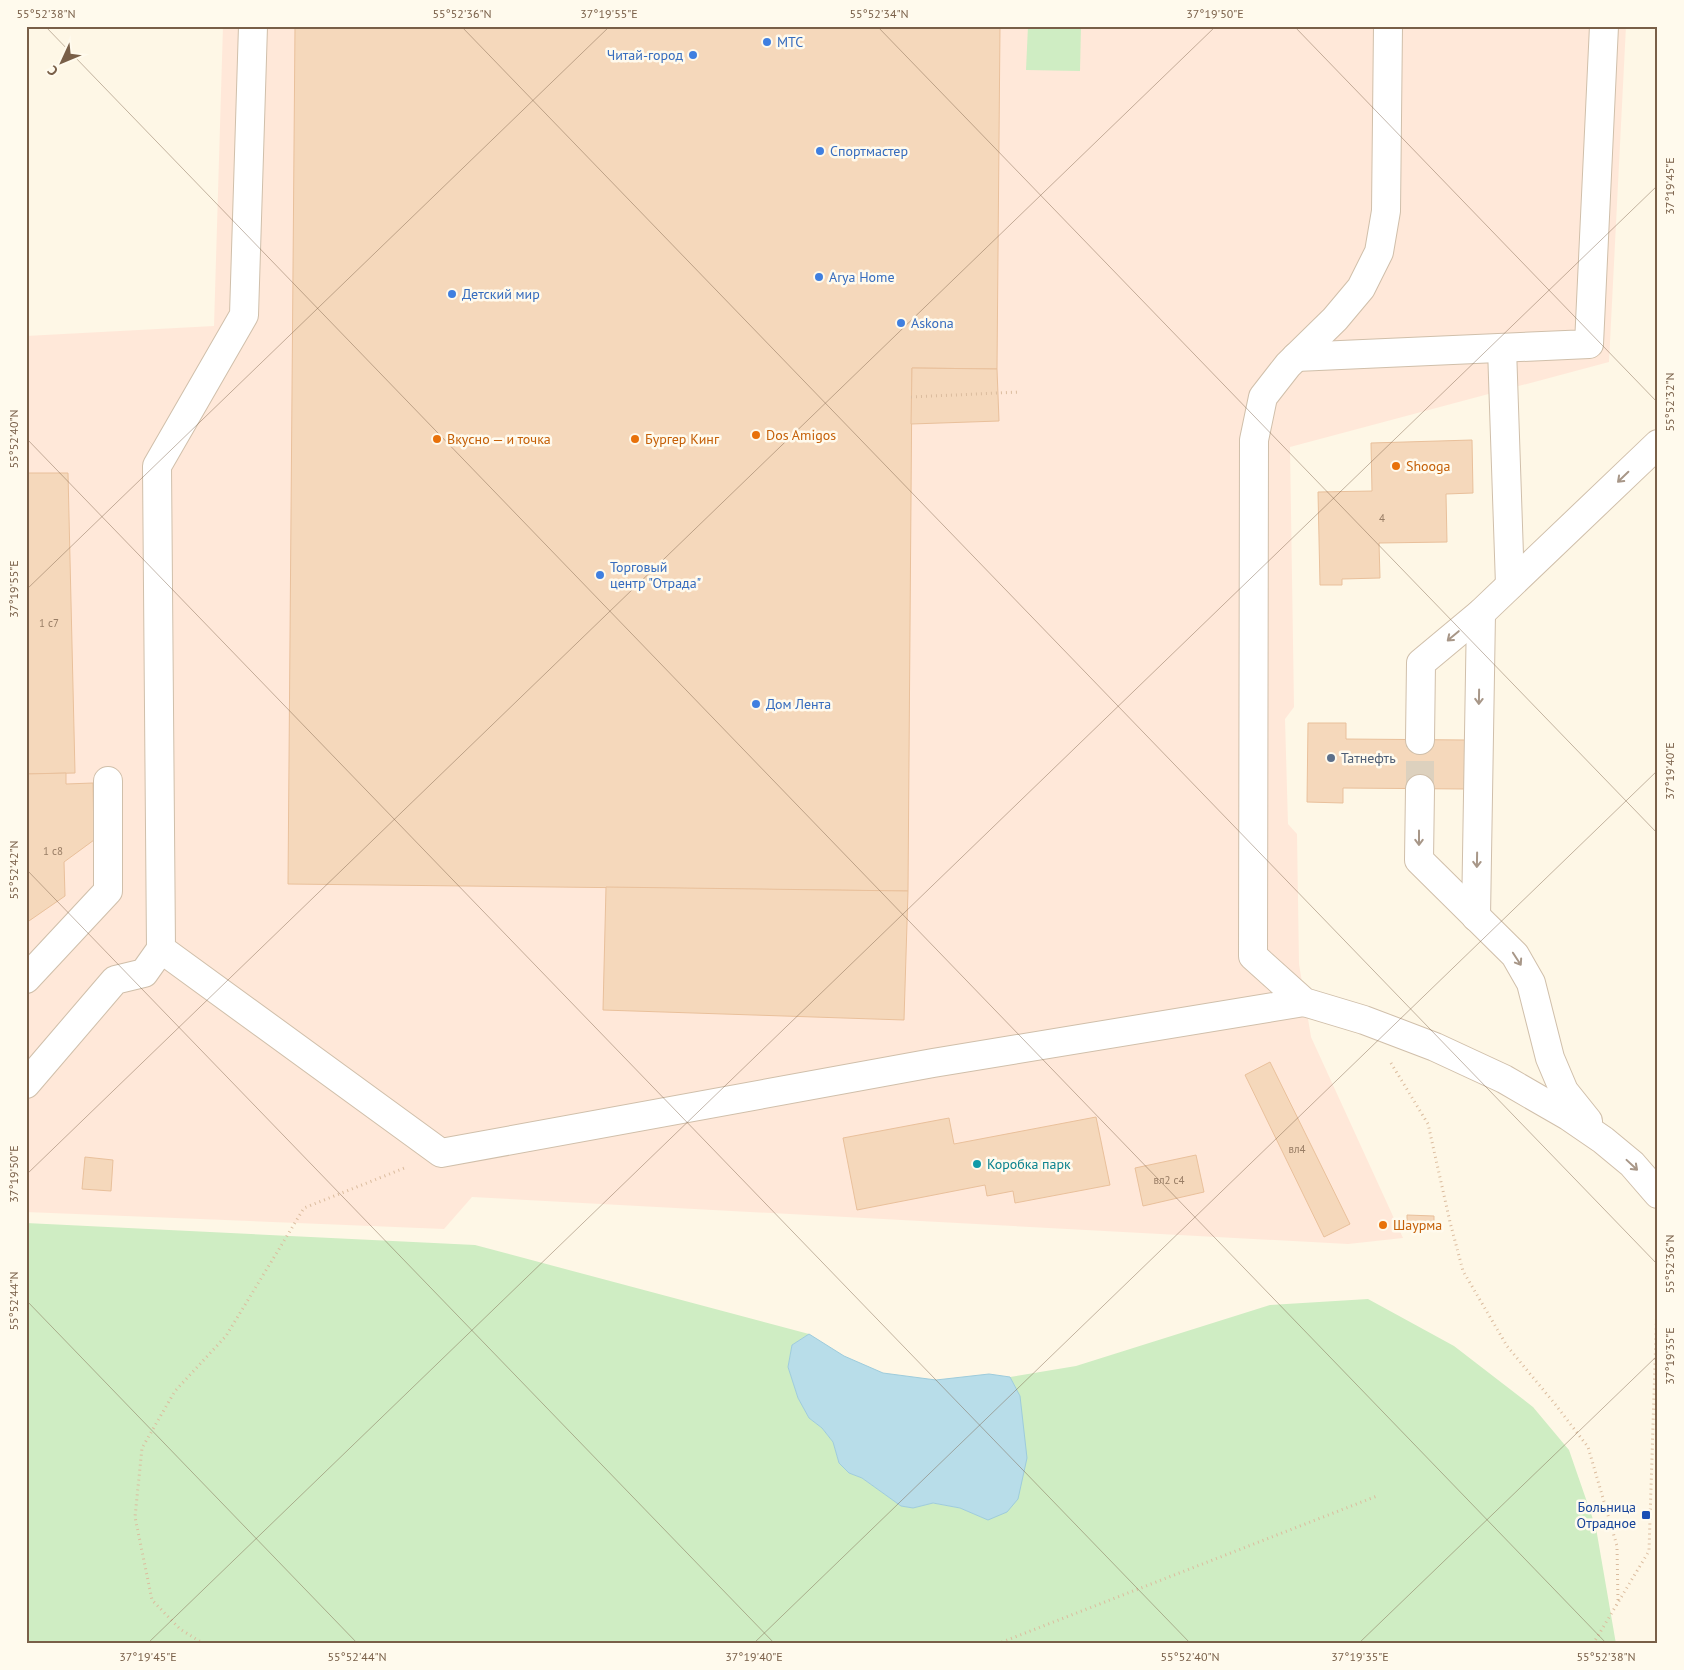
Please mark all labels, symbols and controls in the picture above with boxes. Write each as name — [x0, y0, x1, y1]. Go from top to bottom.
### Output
text: 55°52'38"N — [16, 6, 76, 21]
text: 55°52'36"N — [432, 6, 492, 21]
text: 37°19'55"E — [580, 6, 638, 21]
text: 55°52'34"N — [849, 6, 909, 21]
text: 37°19'50"E — [1186, 6, 1244, 21]
place label: МТС — [777, 33, 803, 51]
marker: МТС — [761, 36, 773, 48]
north arrow — [38, 38, 88, 88]
place label: Читай-город — [607, 46, 683, 64]
marker: Читай-город — [687, 49, 699, 61]
text: С — [43, 62, 62, 80]
place label: Спортмастер — [830, 142, 908, 160]
marker: Спортмастер — [814, 145, 826, 157]
text: 37°19'45"E — [1662, 157, 1677, 215]
place label: Arya Home — [829, 268, 895, 286]
marker: Arya Home — [813, 271, 825, 283]
place label: Детский мир — [462, 285, 540, 303]
marker: Детский мир — [446, 288, 458, 300]
place label: Askona — [911, 314, 954, 332]
marker: Askona — [895, 317, 907, 329]
text: 55°52'32"N — [1662, 372, 1677, 432]
text: 55°52'40"N — [6, 409, 21, 469]
place label: Dos Amigos — [766, 426, 836, 444]
marker: Dos Amigos — [750, 429, 762, 441]
place label: Вкусно — и точка — [447, 430, 551, 448]
place label: Бургер Кинг — [645, 430, 720, 448]
marker: Вкусно — и точка — [431, 433, 443, 445]
marker: Бургер Кинг — [629, 433, 641, 445]
place label: Shooga — [1406, 457, 1451, 475]
marker: Shooga — [1390, 460, 1402, 472]
one-way arrow — [1617, 471, 1629, 483]
house number: 4 — [1379, 511, 1385, 525]
place label: Торговый центр "Отрада" — [610, 558, 701, 592]
text: 37°19'55"E — [6, 560, 21, 618]
marker: Торговый центр "Отрада" — [594, 569, 606, 581]
house number: 1 с7 — [39, 616, 59, 630]
one-way arrow — [1447, 631, 1460, 642]
one-way arrow — [1475, 689, 1484, 705]
place label: Дом Лента — [766, 695, 831, 713]
marker: Дом Лента — [750, 698, 762, 710]
text: 37°19'40"E — [1662, 742, 1677, 800]
place label: Татнефть — [1341, 749, 1396, 767]
marker: Татнефть — [1325, 752, 1337, 764]
one-way arrow — [1415, 829, 1424, 845]
text: 55°52'42"N — [6, 840, 21, 900]
house number: 1 с8 — [43, 844, 63, 858]
one-way arrow — [1472, 851, 1482, 867]
one-way arrow — [1513, 952, 1523, 966]
house number: вл4 — [1288, 1142, 1306, 1156]
text: 37°19'50"E — [6, 1145, 21, 1203]
place label: Коробка парк — [987, 1155, 1071, 1173]
marker: Коробка парк — [971, 1158, 983, 1170]
one-way arrow — [1626, 1159, 1639, 1171]
house number: вл2 c4 — [1154, 1173, 1184, 1187]
place label: Шаурма — [1393, 1216, 1442, 1234]
marker: Шаурма — [1377, 1219, 1389, 1231]
text: 55°52'36"N — [1662, 1234, 1677, 1294]
text: 55°52'44"N — [6, 1271, 21, 1331]
text: 37°19'35"E — [1662, 1327, 1677, 1385]
place label: Больница Отрадное — [1577, 1498, 1636, 1532]
marker: Больница Отрадное — [1640, 1509, 1652, 1521]
text: 37°19'45"E — [119, 1649, 177, 1664]
text: 55°52'44"N — [327, 1649, 387, 1664]
text: 37°19'40"E — [725, 1649, 783, 1664]
text: 55°52'40"N — [1160, 1649, 1220, 1664]
text: 37°19'35"E — [1331, 1649, 1389, 1664]
text: 55°52'38"N — [1576, 1649, 1636, 1664]

